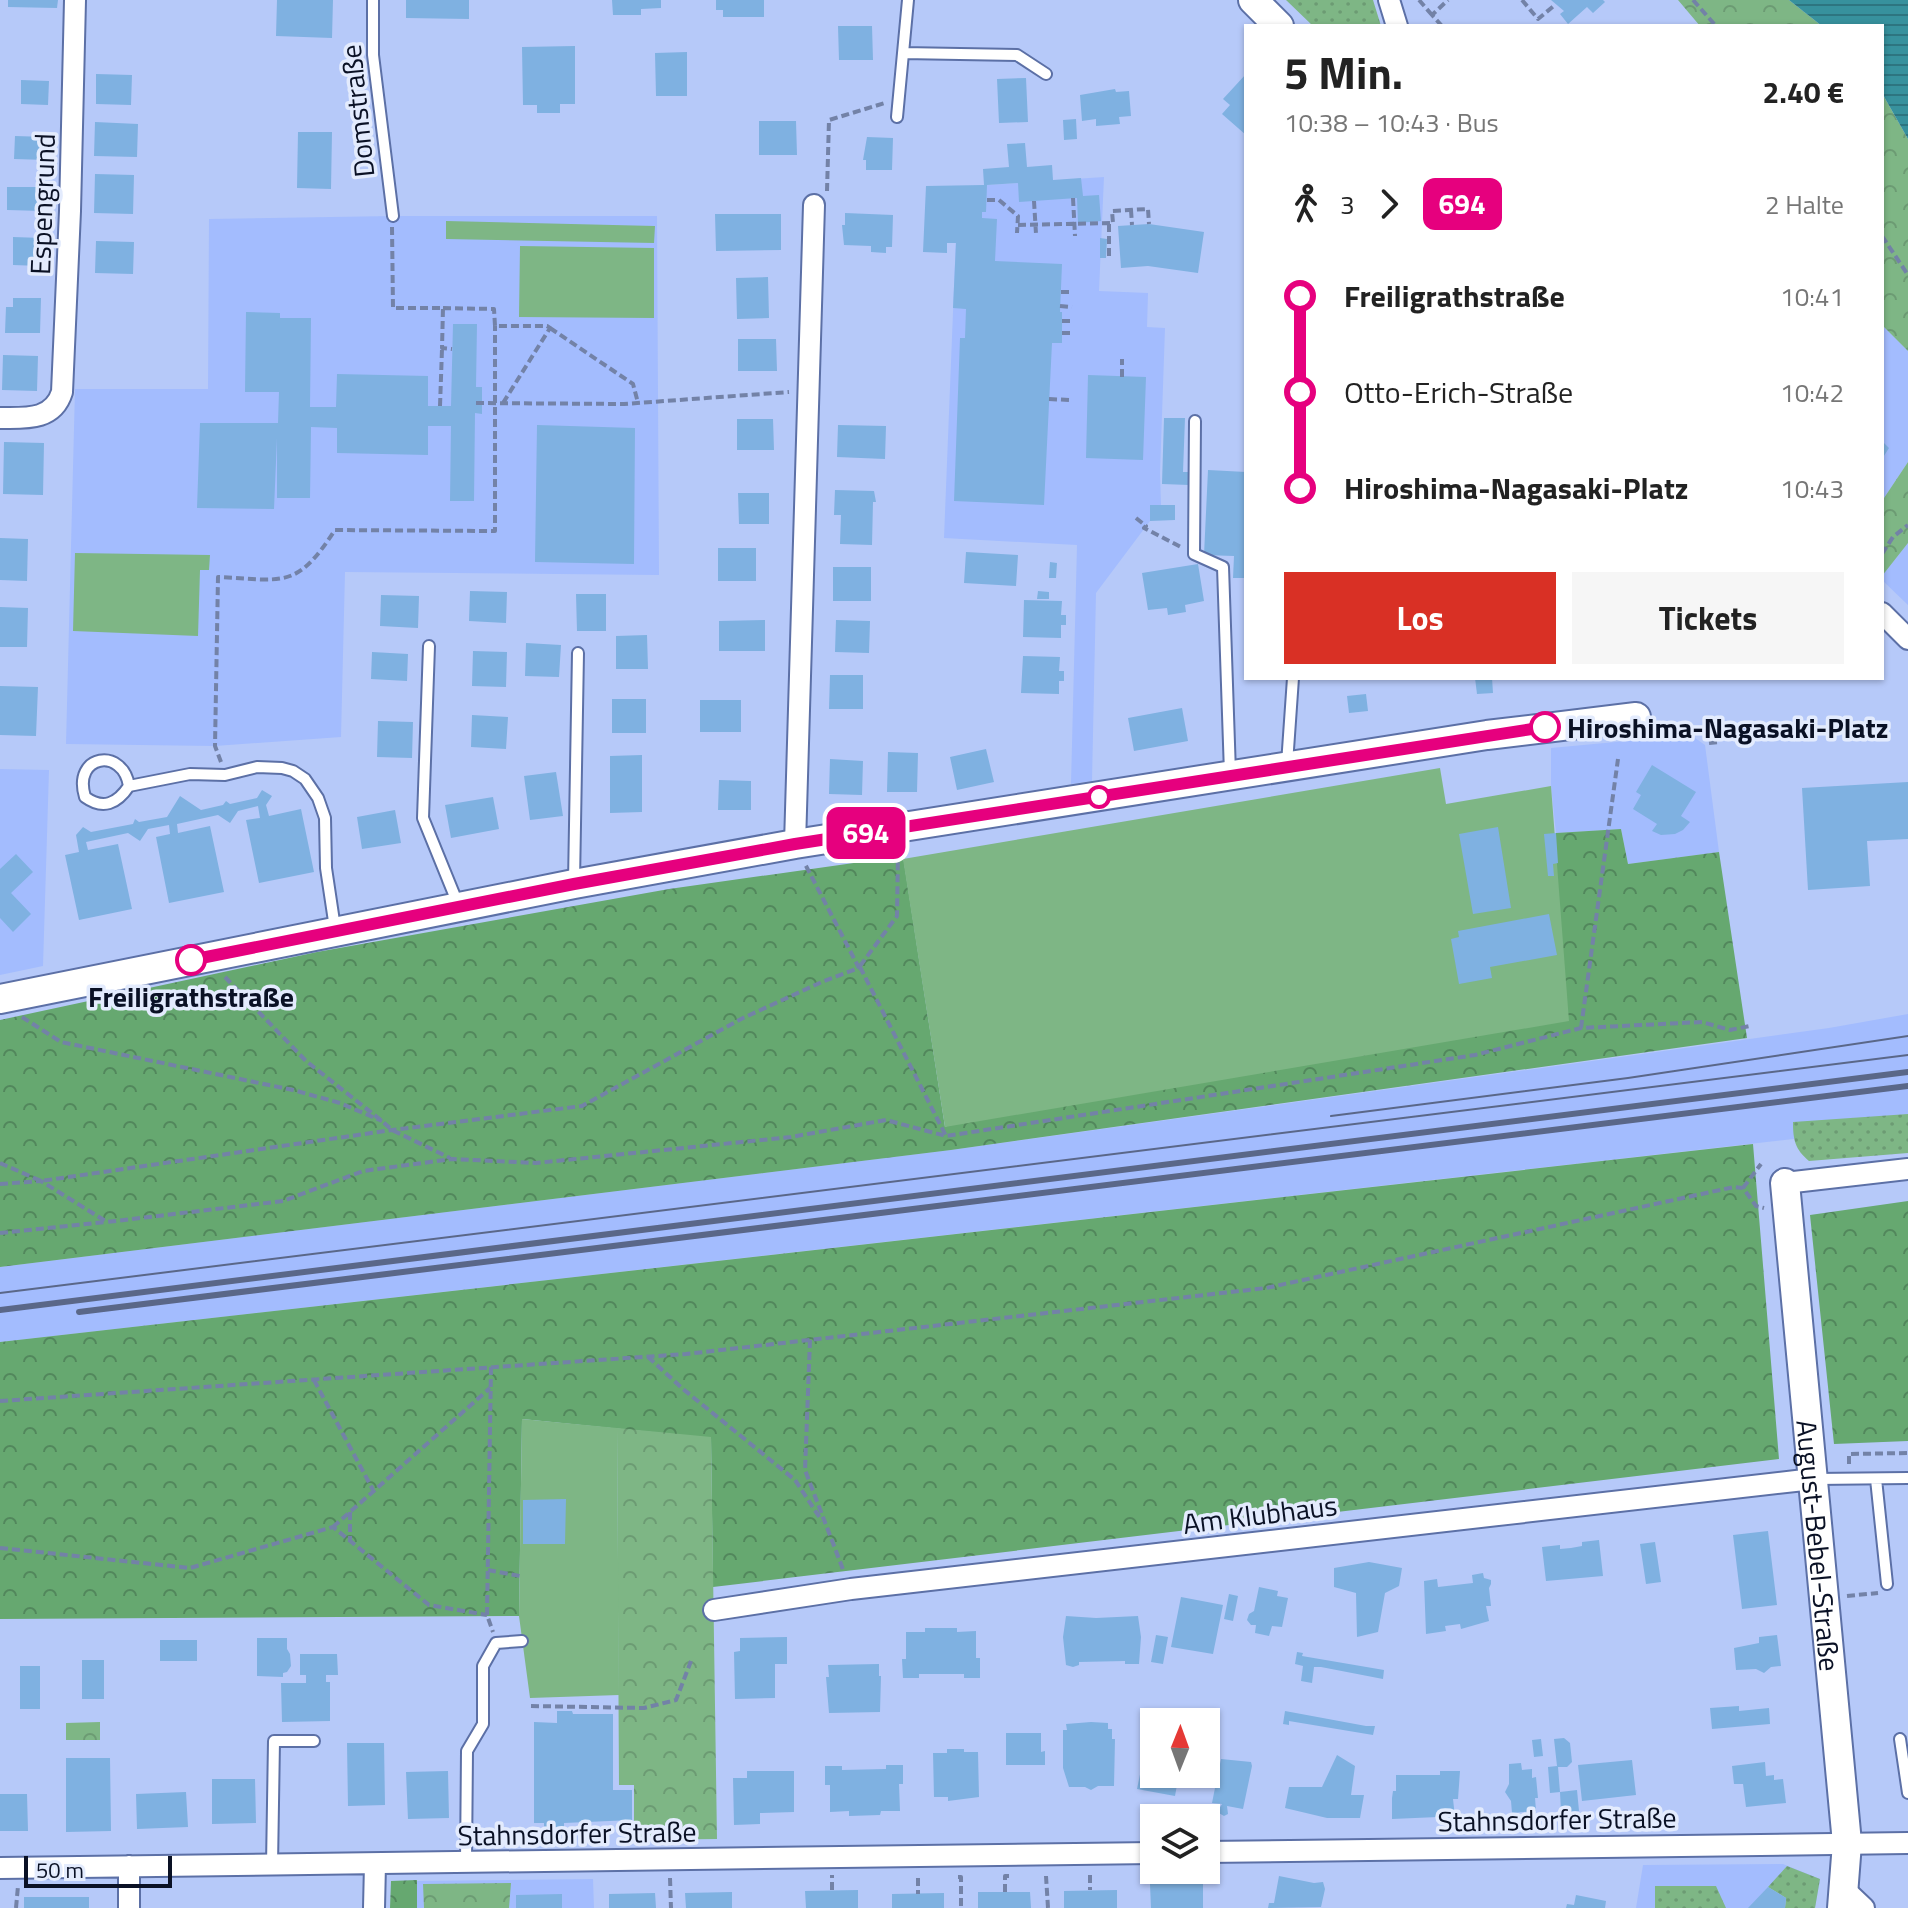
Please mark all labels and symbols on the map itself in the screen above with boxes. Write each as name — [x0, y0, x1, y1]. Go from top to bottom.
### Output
street label: Domstraße — [329, 43, 385, 179]
street label: Espengrund — [18, 133, 66, 275]
place label: Hiroshima-Nagasaki-Platz — [1567, 706, 1888, 749]
marker: Hiroshima-Nagasaki-Platz — [1530, 712, 1560, 742]
unlabelled marker — [1088, 786, 1110, 808]
line badge: 694 — [820, 807, 912, 859]
marker: Freiligrathstraße — [176, 945, 206, 975]
place label: Freiligrathstraße — [88, 975, 294, 1018]
street label: August-Bebel-Straße — [1786, 1418, 1852, 1673]
street label: Am Klubhaus — [1180, 1483, 1340, 1545]
north arrow — [1140, 1708, 1220, 1788]
street label: Stahnsdorfer Straße — [1437, 1795, 1677, 1843]
street label: Stahnsdorfer Straße — [457, 1809, 697, 1857]
scale bar — [24, 1852, 172, 1888]

